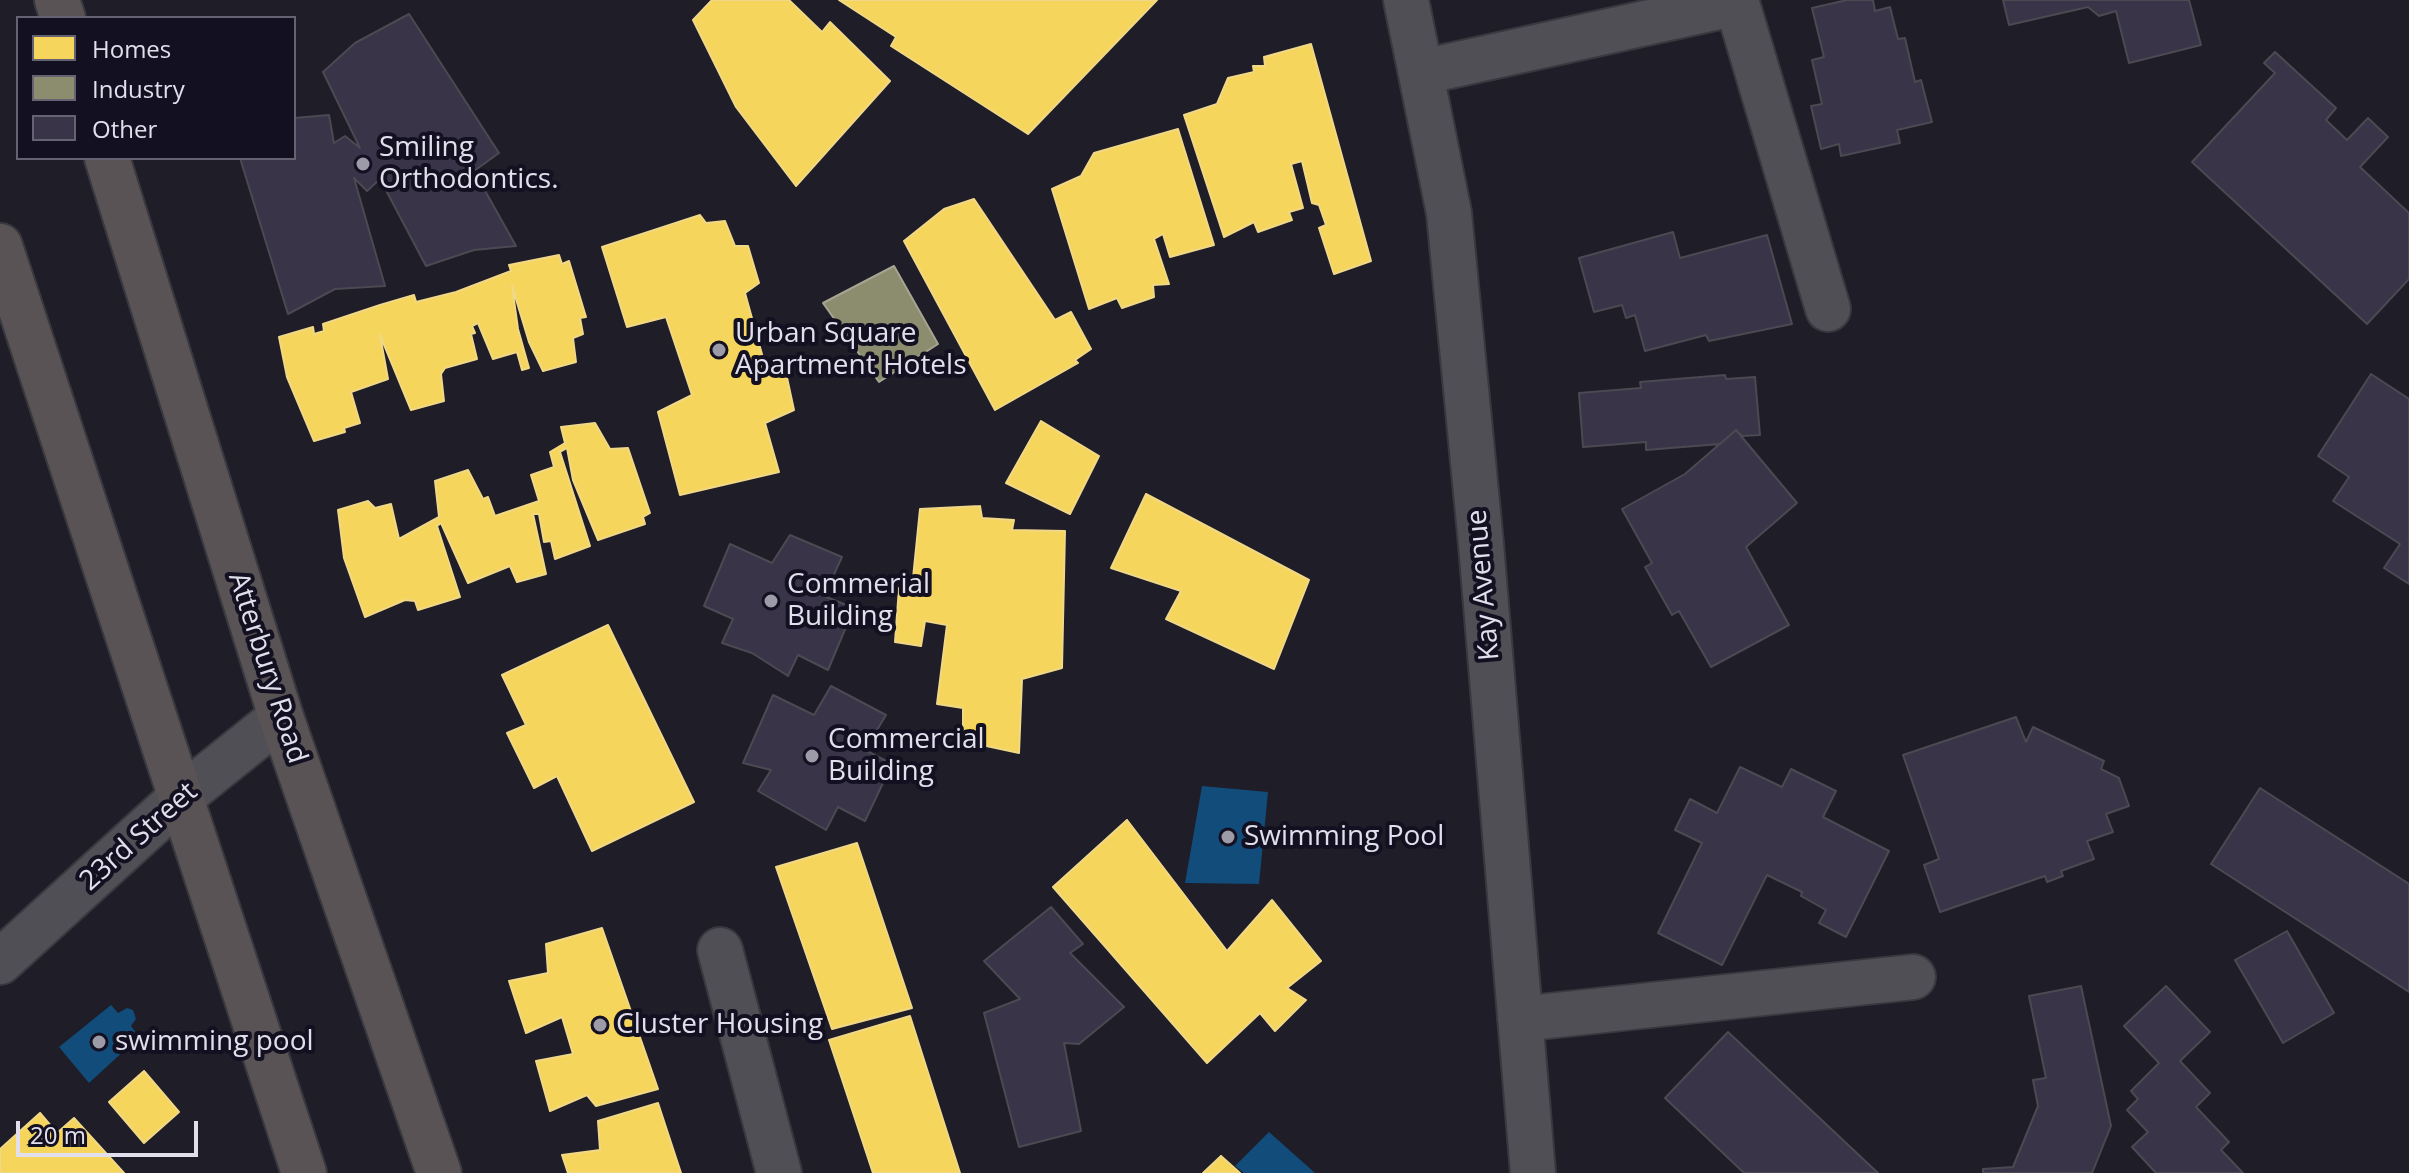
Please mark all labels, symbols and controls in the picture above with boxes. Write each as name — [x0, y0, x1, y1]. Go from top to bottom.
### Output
legend — [16, 16, 296, 160]
text: Homes — [92, 32, 171, 65]
text: Industry — [92, 72, 185, 105]
text: Other — [92, 112, 157, 145]
place label: Smiling Orthodontics. — [379, 131, 559, 197]
marker: Smiling Orthodontics. — [354, 155, 372, 173]
place label: Urban Square Apartment Hotels — [735, 317, 966, 383]
marker: Urban Square Apartment Hotels — [710, 341, 728, 359]
street label: Kay Avenue — [1461, 508, 1507, 662]
street label: Atterbury Road — [220, 568, 314, 768]
place label: Commerial Building — [787, 568, 930, 634]
marker: Commerial Building — [762, 592, 780, 610]
place label: Commercial Building — [828, 723, 985, 789]
marker: Commercial Building — [803, 747, 821, 765]
street label: 23rd Street — [73, 776, 205, 898]
place label: Swimming Pool — [1244, 820, 1444, 854]
marker: Swimming Pool — [1219, 828, 1237, 846]
place label: Cluster Housing — [616, 1008, 823, 1042]
marker: Cluster Housing — [591, 1016, 609, 1034]
place label: swimming pool — [115, 1025, 314, 1059]
marker: swimming pool — [90, 1033, 108, 1051]
scale bar — [20, 1105, 202, 1155]
text: 20 m — [30, 1118, 86, 1151]

